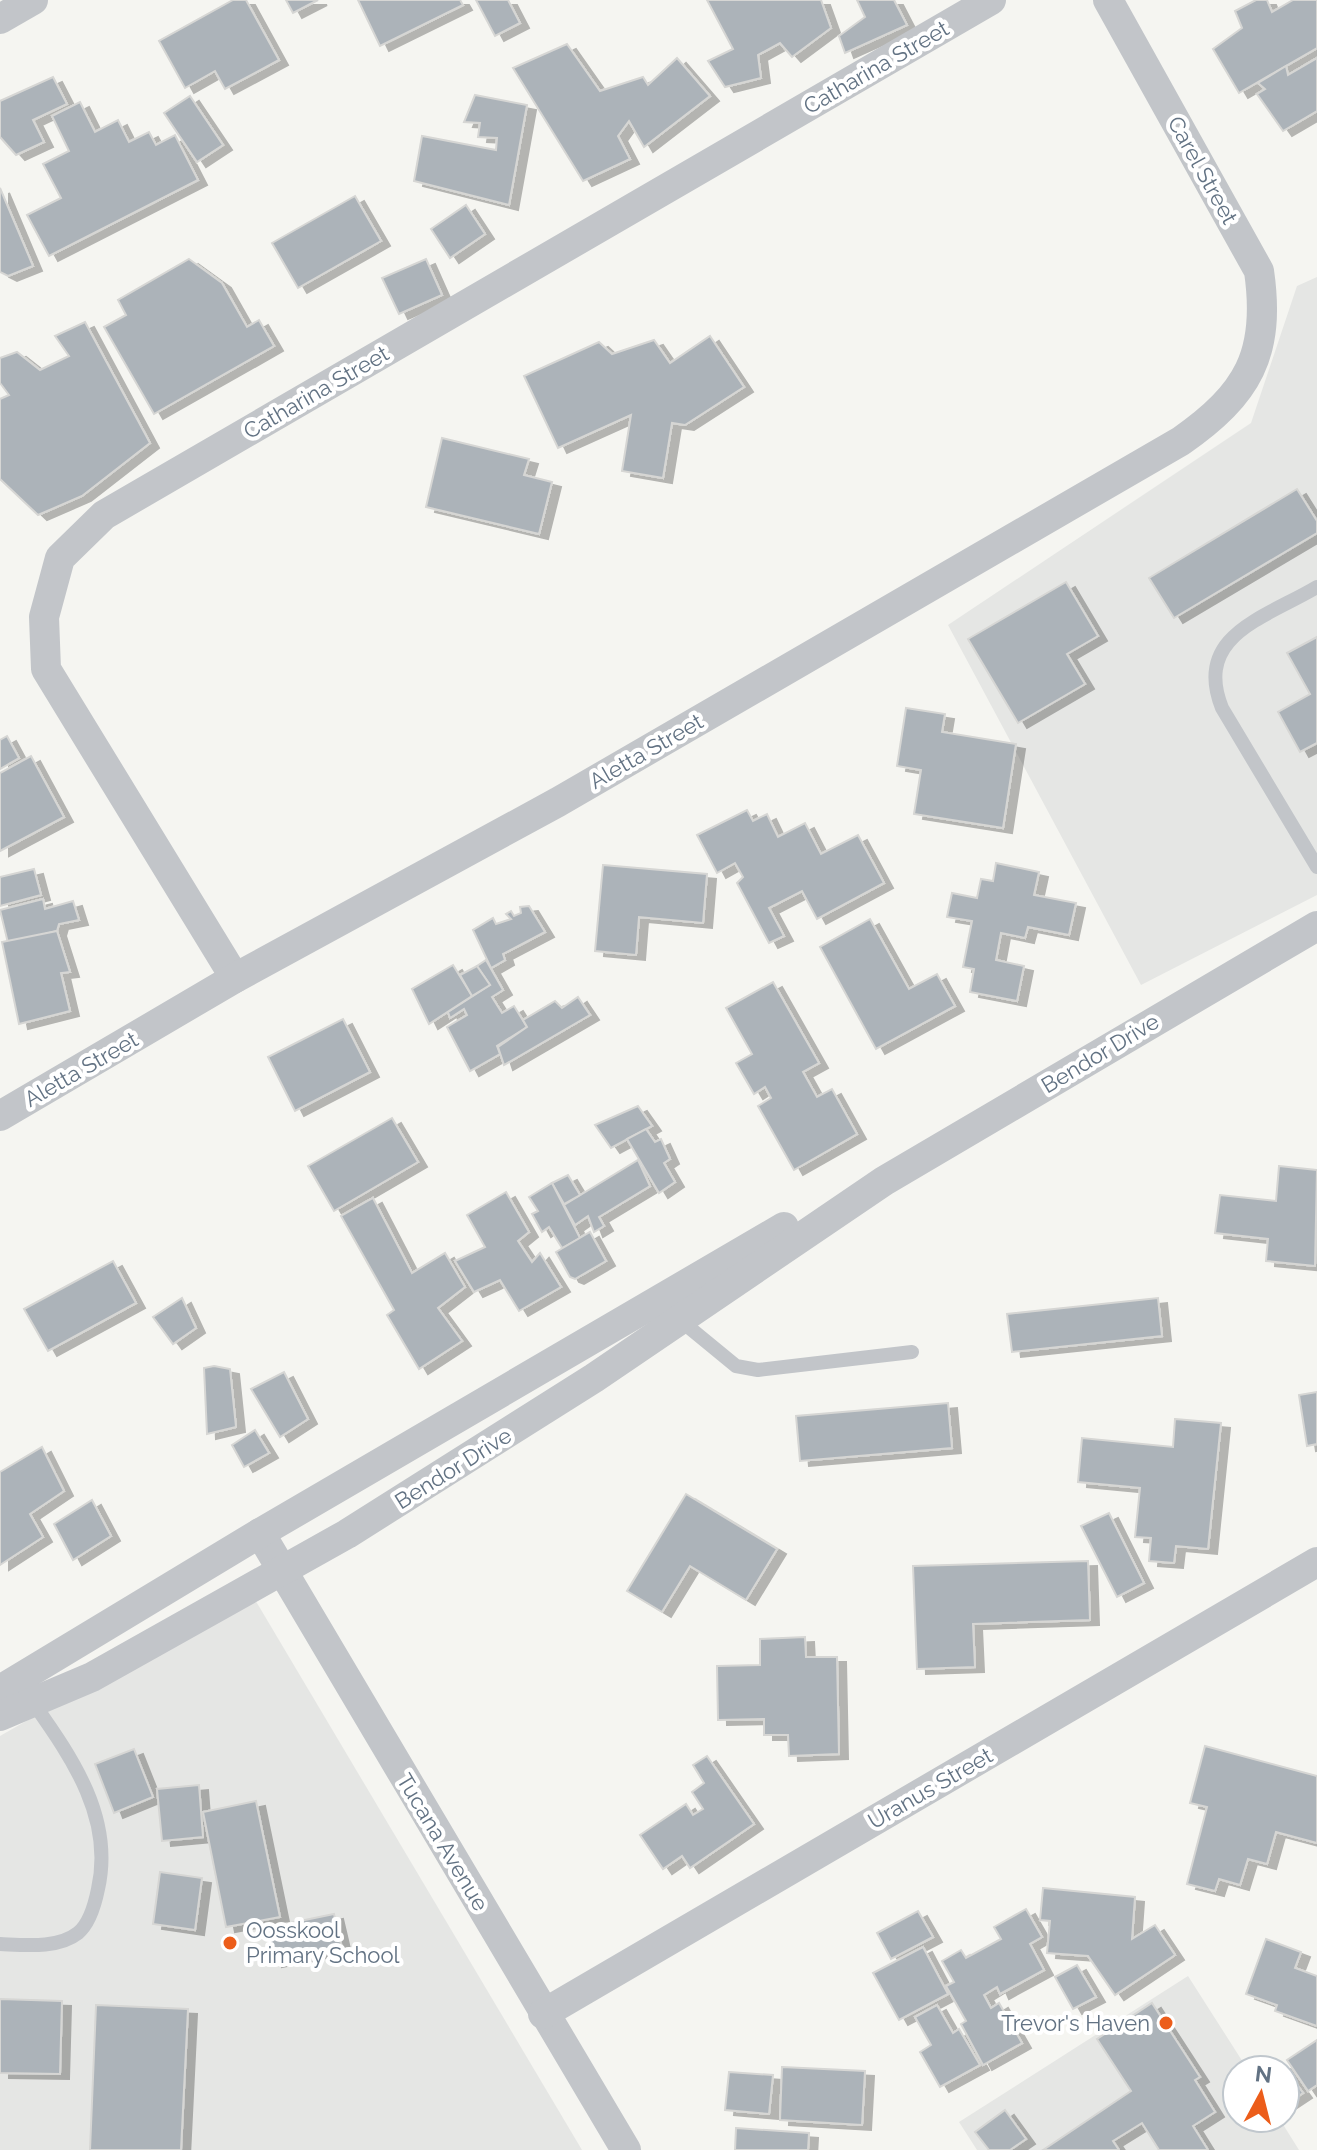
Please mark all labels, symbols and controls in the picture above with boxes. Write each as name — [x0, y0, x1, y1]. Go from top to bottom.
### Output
street label: Catharina Street — [799, 15, 954, 119]
street label: Carel Street — [1163, 112, 1244, 229]
street label: Catharina Street — [239, 340, 394, 444]
street label: Aletta Street — [585, 708, 708, 794]
street label: Bendor Drive — [1037, 1008, 1164, 1098]
street label: Aletta Street — [20, 1026, 143, 1112]
street label: Bendor Drive — [390, 1422, 516, 1514]
street label: Uranus Street — [863, 1742, 997, 1834]
street label: Tucana Avenue — [392, 1769, 494, 1915]
place label: Oosskool Primary School — [246, 1917, 400, 1968]
marker: Oosskool Primary School — [221, 1934, 239, 1952]
place label: Trevor's Haven — [1001, 2010, 1150, 2036]
marker: Trevor's Haven — [1157, 2014, 1175, 2032]
north arrow — [1221, 2054, 1301, 2134]
text: N — [1254, 2060, 1273, 2088]

